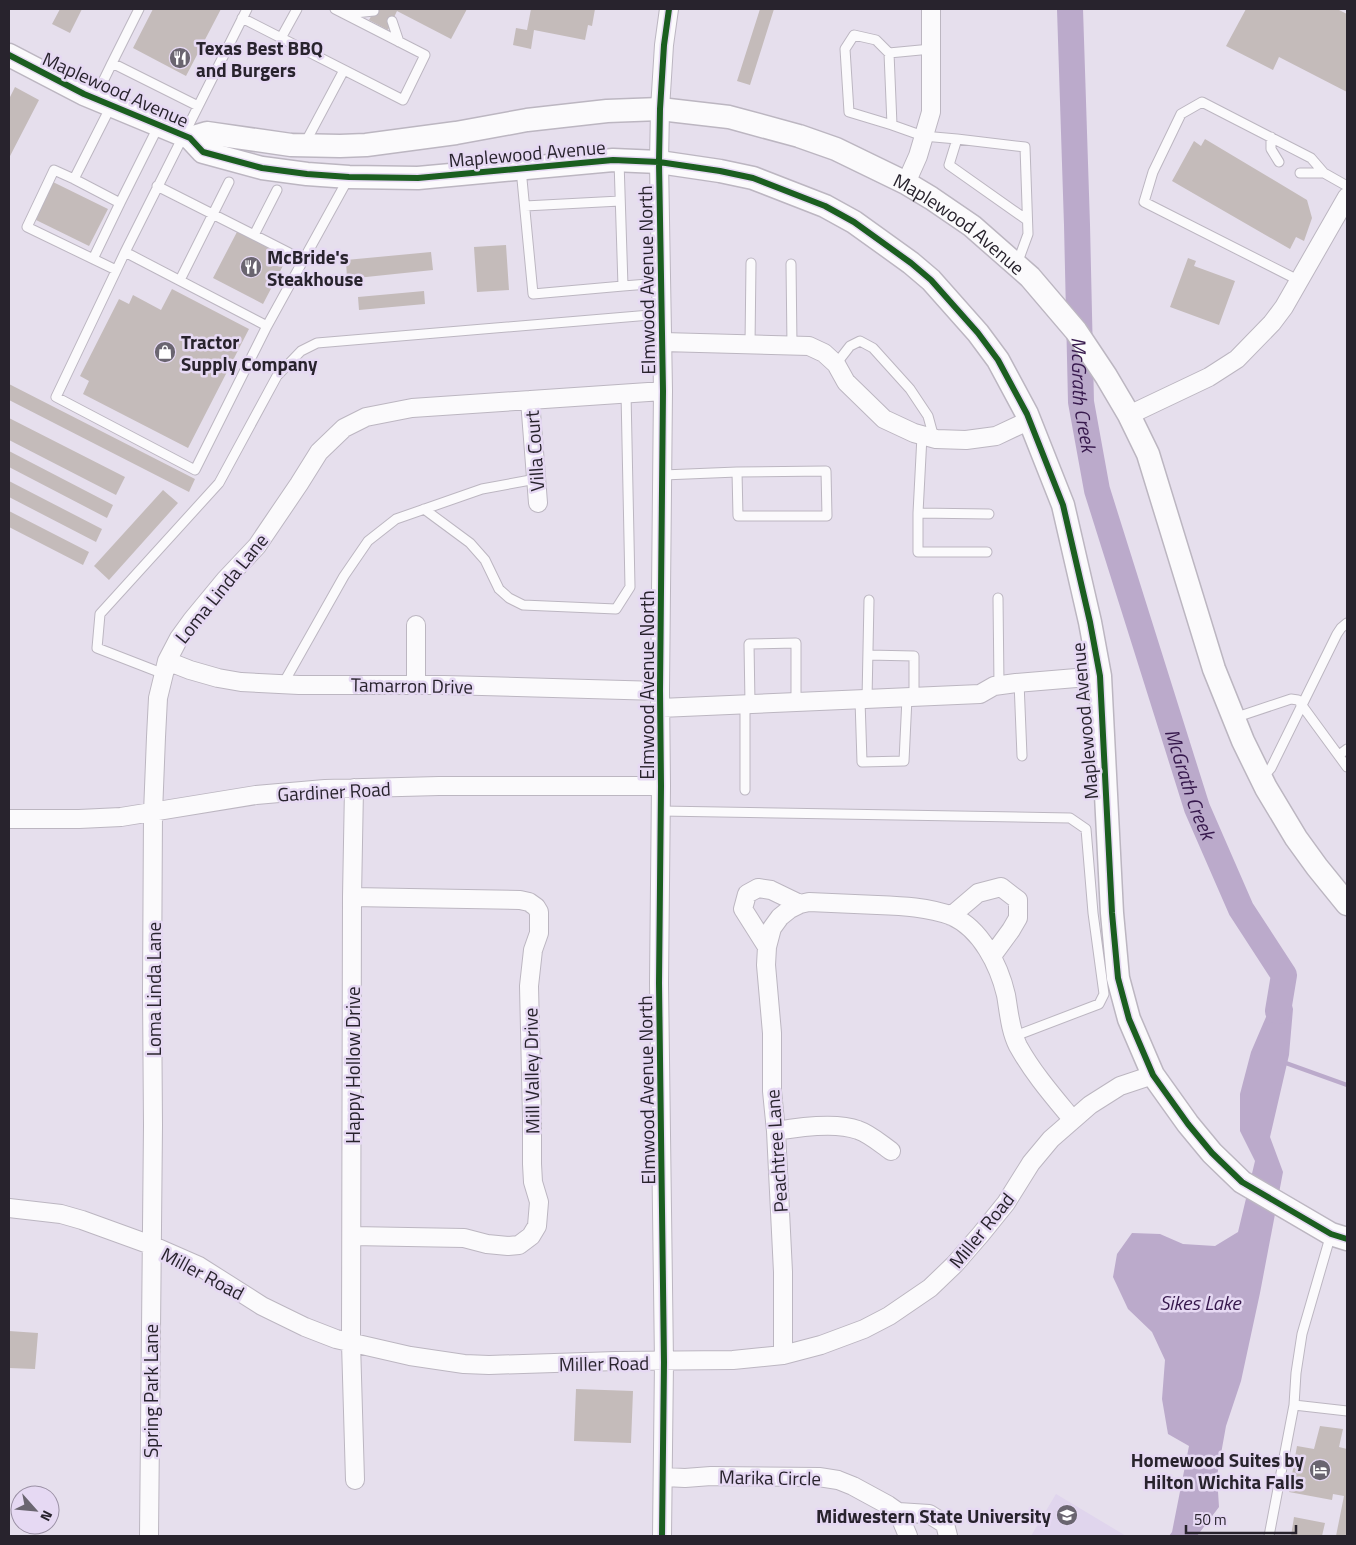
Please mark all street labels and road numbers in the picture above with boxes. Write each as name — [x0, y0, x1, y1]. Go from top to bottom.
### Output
street label: Maplewood Avenue — [38, 44, 194, 134]
street label: Maplewood Avenue — [447, 132, 607, 174]
street label: Maplewood Avenue — [889, 165, 1032, 281]
street label: Elmwood Avenue North — [630, 185, 662, 375]
street label: Villa Court — [517, 409, 551, 493]
street label: Loma Linda Lane — [167, 527, 275, 649]
street label: Elmwood Avenue North — [632, 590, 661, 780]
street label: Maplewood Avenue — [1063, 641, 1105, 801]
street label: Tamarron Drive — [351, 669, 473, 701]
street label: Gardiner Road — [277, 774, 391, 808]
street label: Loma Linda Lane — [139, 922, 168, 1056]
street label: Happy Hollow Drive — [338, 986, 367, 1144]
street label: Elmwood Avenue North — [630, 995, 662, 1185]
street label: Mill Valley Drive — [515, 1008, 547, 1134]
street label: Peachtree Lane — [757, 1088, 795, 1214]
street label: Miller Road — [941, 1186, 1021, 1274]
street label: Miller Road — [156, 1239, 250, 1307]
street label: Spring Park Lane — [136, 1324, 165, 1458]
street label: Miller Road — [559, 1348, 649, 1378]
street label: Marika Circle — [719, 1462, 821, 1492]

